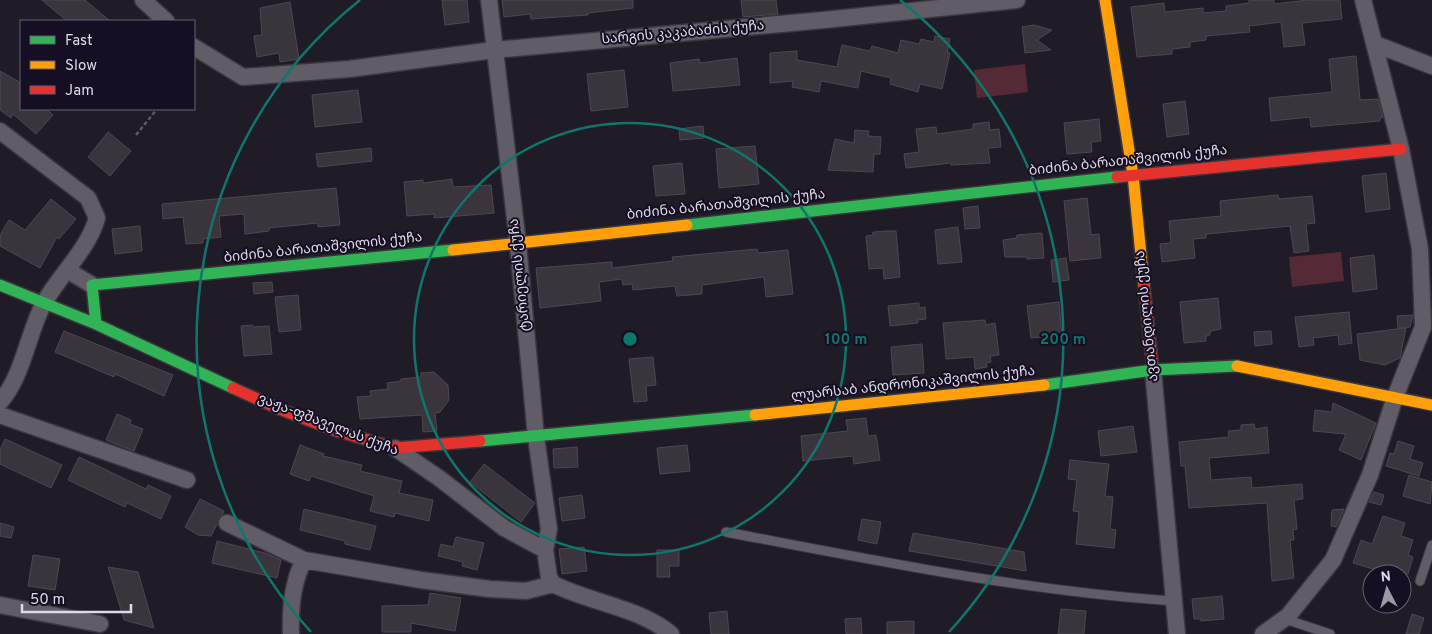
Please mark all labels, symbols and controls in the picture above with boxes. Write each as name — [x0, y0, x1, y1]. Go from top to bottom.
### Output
street label: სარგის კაკაბაძის ქუჩა — [601, 17, 765, 49]
legend — [20, 20, 195, 110]
text: Fast — [65, 32, 93, 51]
text: Slow — [65, 57, 97, 76]
text: Jam — [65, 82, 94, 101]
street label: ბიძინა ბარათაშვილის ქუჩა — [1028, 142, 1228, 180]
street label: ბიძინა ბარათაშვილის ქუჩა — [626, 186, 826, 224]
street label: ტარიელის ქუჩა — [506, 218, 534, 332]
street label: ბიძინა ბარათაშვილის ქუჩა — [223, 229, 423, 267]
street label: ავთანდილის ქუჩა — [1132, 249, 1162, 383]
centre of rings — [621, 330, 639, 348]
text: 100 m — [825, 331, 867, 350]
text: 200 m — [1040, 331, 1086, 350]
street label: ლუარსაბ ანდრონიკაშვილის ქუჩა — [790, 363, 1036, 405]
street label: ვაჟა-ფშაველას ქუჩა — [255, 390, 401, 460]
north arrow — [1362, 564, 1412, 614]
text: N — [1380, 569, 1392, 587]
scale bar — [22, 582, 131, 614]
text: 50 m — [30, 591, 65, 610]

